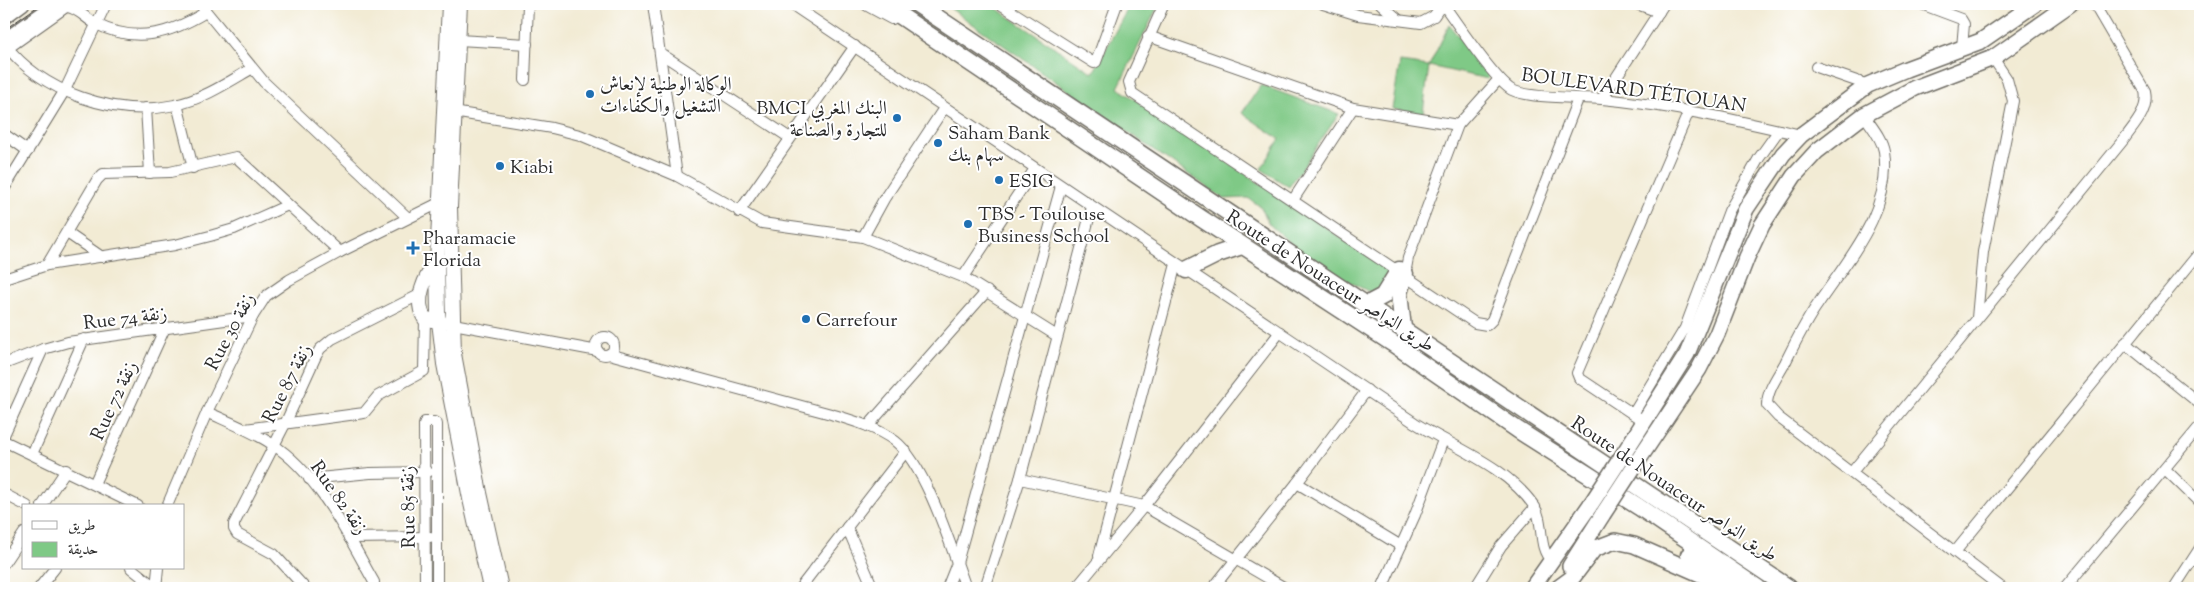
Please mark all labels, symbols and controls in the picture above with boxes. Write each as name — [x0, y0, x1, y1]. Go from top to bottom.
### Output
street label: BOULEVARD TÉTOUAN — [1520, 62, 1748, 121]
place label: الوكالة الوطنية لإنعاش التشغيل والكفاءات — [600, 72, 732, 121]
marker: الوكالة الوطنية لإنعاش التشغيل والكفاءات — [584, 88, 596, 100]
place label: BMCI البنك المغربي للتجارة والصناعة — [756, 96, 887, 145]
marker: BMCI البنك المغربي للتجارة والصناعة — [891, 112, 903, 124]
place label: Saham Bank سهام بنك — [948, 121, 1051, 171]
marker: Saham Bank سهام بنك — [932, 137, 944, 149]
place label: Kiabi — [510, 155, 554, 182]
marker: Kiabi — [494, 160, 506, 172]
place label: ESIG — [1009, 169, 1054, 196]
marker: ESIG — [993, 174, 1005, 186]
place label: TBS - Toulouse Business School — [978, 202, 1109, 251]
street label: Route de Nouaceur طريق النواصر — [1220, 204, 1439, 360]
marker: TBS - Toulouse Business School — [962, 218, 974, 230]
place label: Pharamacie Florida — [423, 226, 516, 275]
marker: Pharamacie Florida — [407, 242, 419, 254]
street label: Rue 30 زنقة — [200, 289, 263, 376]
street label: Rue 74 زنقة — [82, 301, 169, 338]
place label: Carrefour — [816, 308, 897, 335]
marker: Carrefour — [800, 313, 812, 325]
street label: Rue 87 زنقة — [257, 340, 320, 428]
street label: Rue 72 زنقة — [85, 357, 145, 445]
street label: Route de Nouaceur طريق النواصر — [1565, 411, 1782, 569]
street label: Rue 82 زنقة — [303, 456, 373, 541]
street label: Rue 85 زنقة — [395, 465, 424, 548]
legend — [22, 504, 185, 570]
text: طريق — [68, 516, 95, 537]
text: حديقة — [68, 540, 98, 561]

